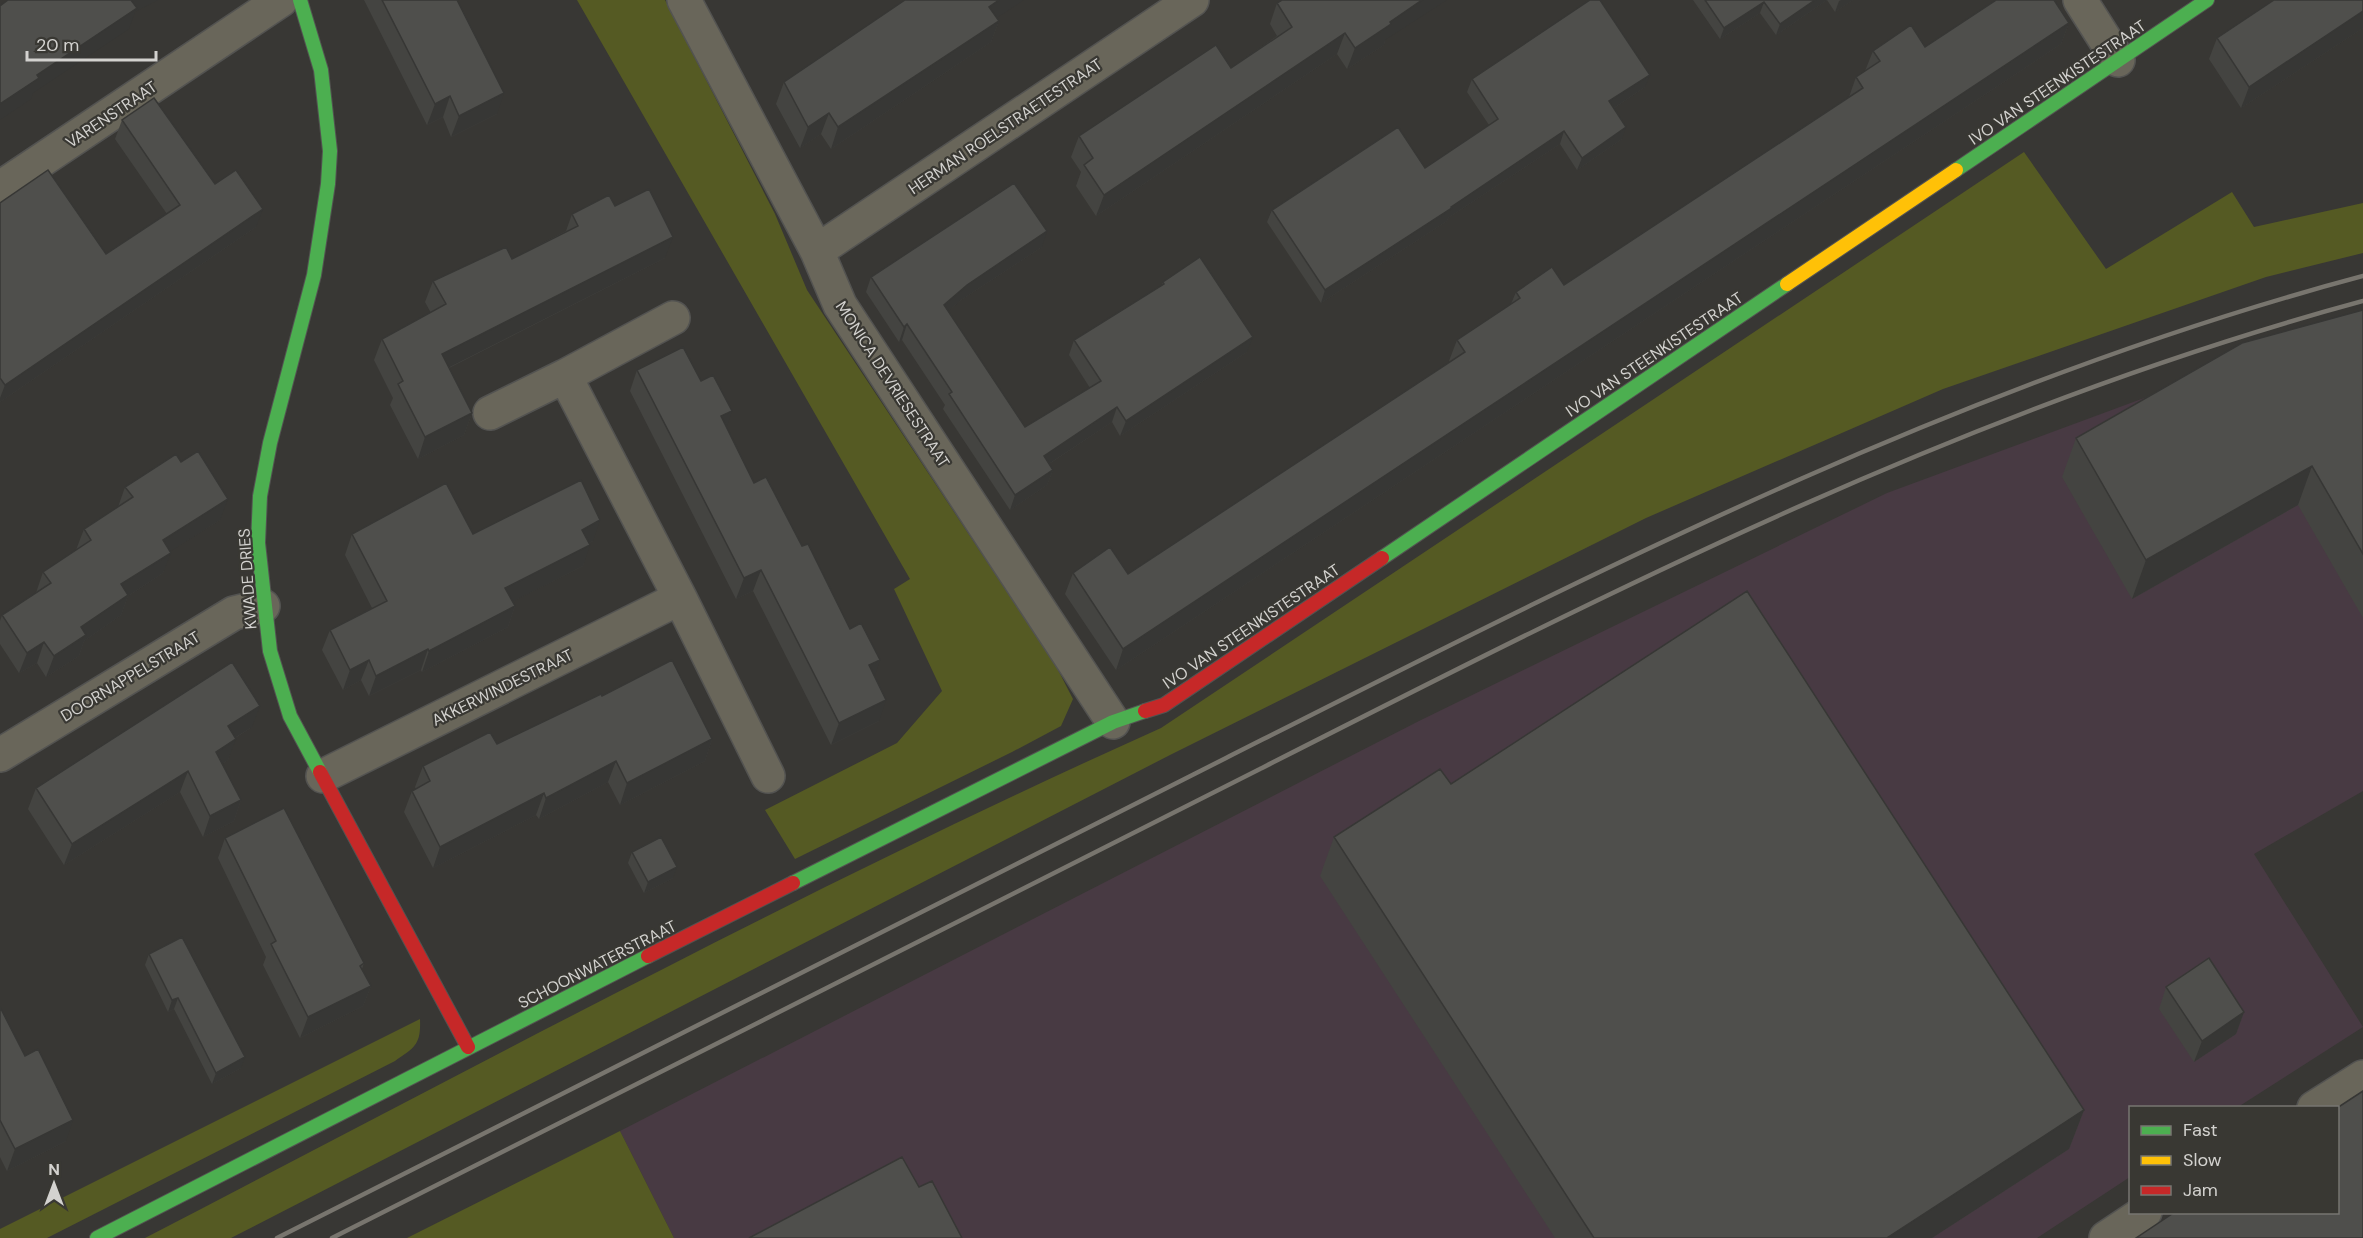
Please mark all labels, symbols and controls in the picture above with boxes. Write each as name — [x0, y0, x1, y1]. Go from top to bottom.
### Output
street label: IVO VAN STEENKISTESTRAAT — [1965, 15, 2150, 150]
scale bar — [27, 24, 156, 62]
text: 20 m — [36, 33, 79, 57]
street label: HERMAN ROELSTRAETESTRAAT — [904, 54, 1106, 199]
street label: VARENSTRAAT — [62, 76, 161, 153]
street label: IVO VAN STEENKISTESTRAAT — [1562, 287, 1747, 422]
street label: MONICA DEVRIESESTRAAT — [831, 297, 954, 472]
street label: KWADE DRIES — [233, 528, 262, 630]
street label: IVO VAN STEENKISTESTRAAT — [1159, 559, 1344, 694]
street label: DOORNAPPELSTRAAT — [57, 626, 204, 726]
street label: AKKERWINDESTRAAT — [428, 644, 576, 731]
street label: SCHOONWATERSTRAAT — [514, 915, 680, 1014]
legend — [2129, 1106, 2339, 1214]
text: Fast — [2183, 1118, 2218, 1142]
text: Slow — [2183, 1148, 2222, 1172]
north arrow — [24, 1154, 84, 1214]
text: N — [48, 1159, 60, 1180]
text: Jam — [2183, 1178, 2218, 1202]

